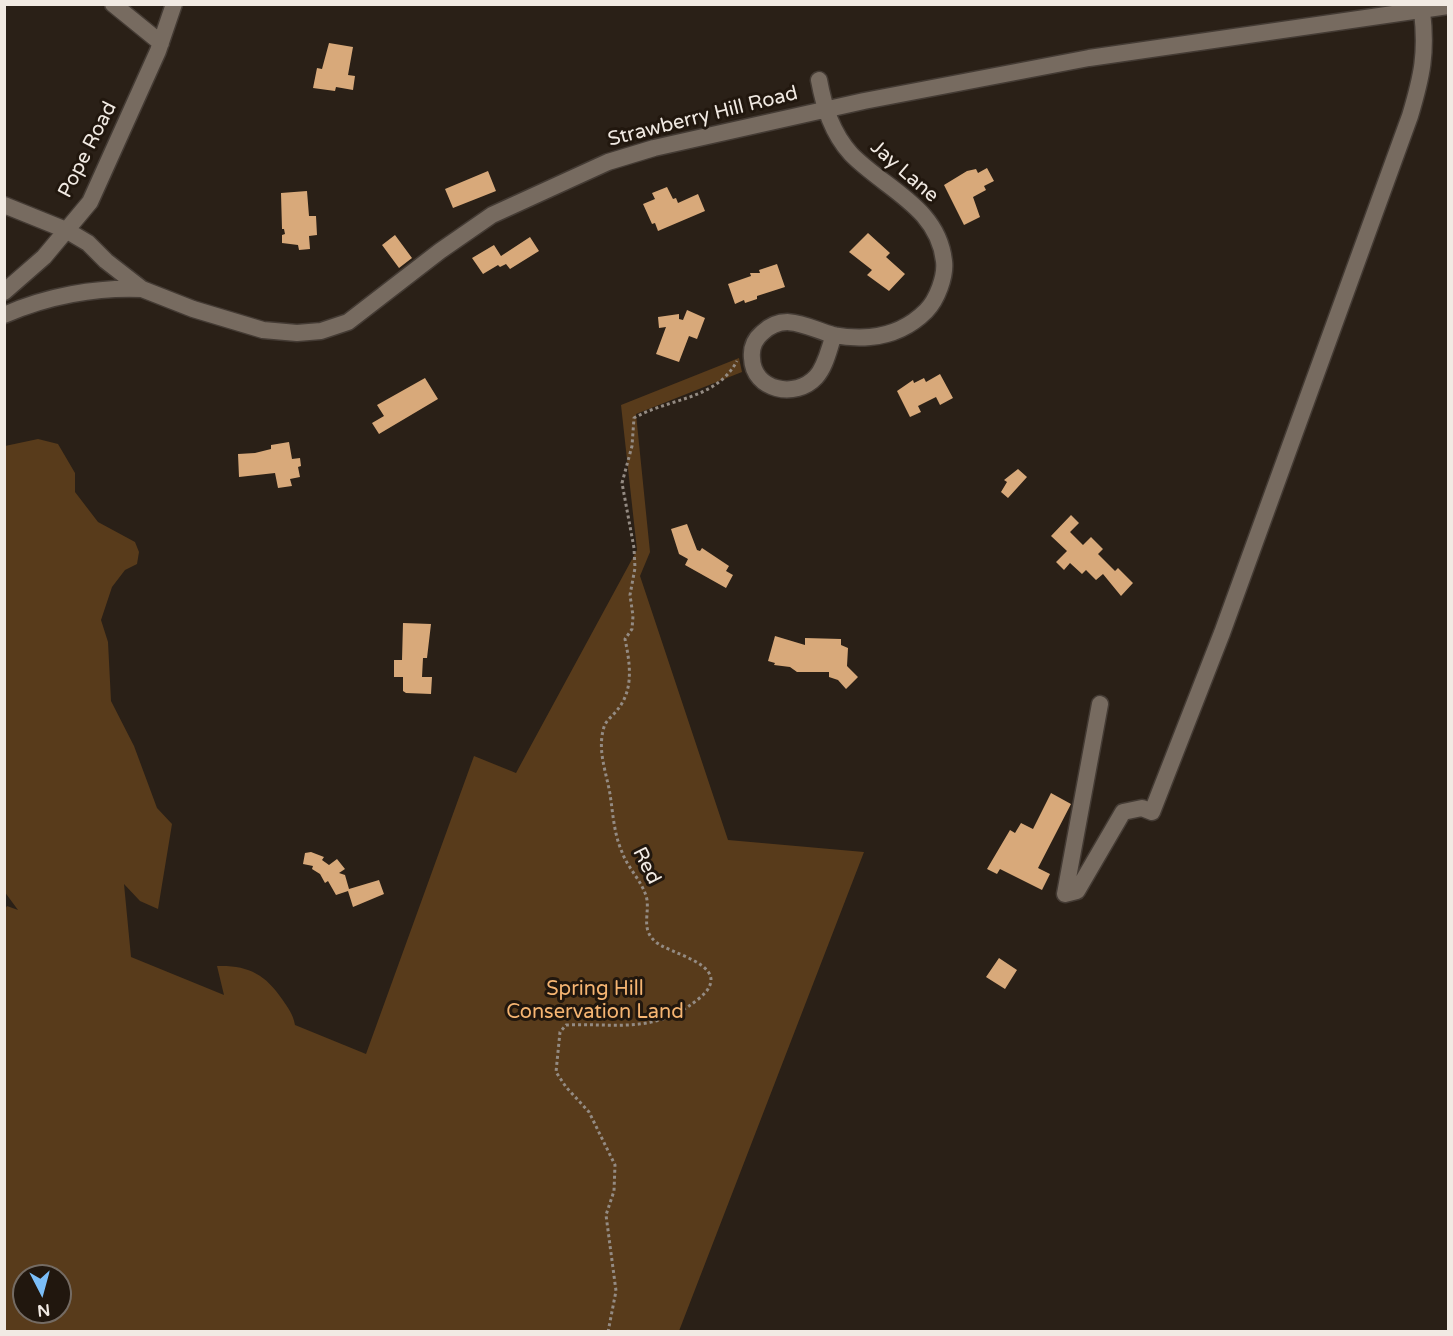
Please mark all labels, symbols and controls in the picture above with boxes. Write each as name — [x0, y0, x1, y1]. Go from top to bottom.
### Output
street label: Strawberry Hill Road — [606, 82, 800, 152]
street label: Pope Road — [54, 98, 122, 202]
street label: Jay Lane — [865, 136, 943, 208]
street label: Red — [627, 844, 665, 888]
park label: Spring Hill Conservation Land — [506, 978, 684, 1025]
north arrow — [12, 1264, 72, 1324]
text: N — [36, 1299, 51, 1321]

